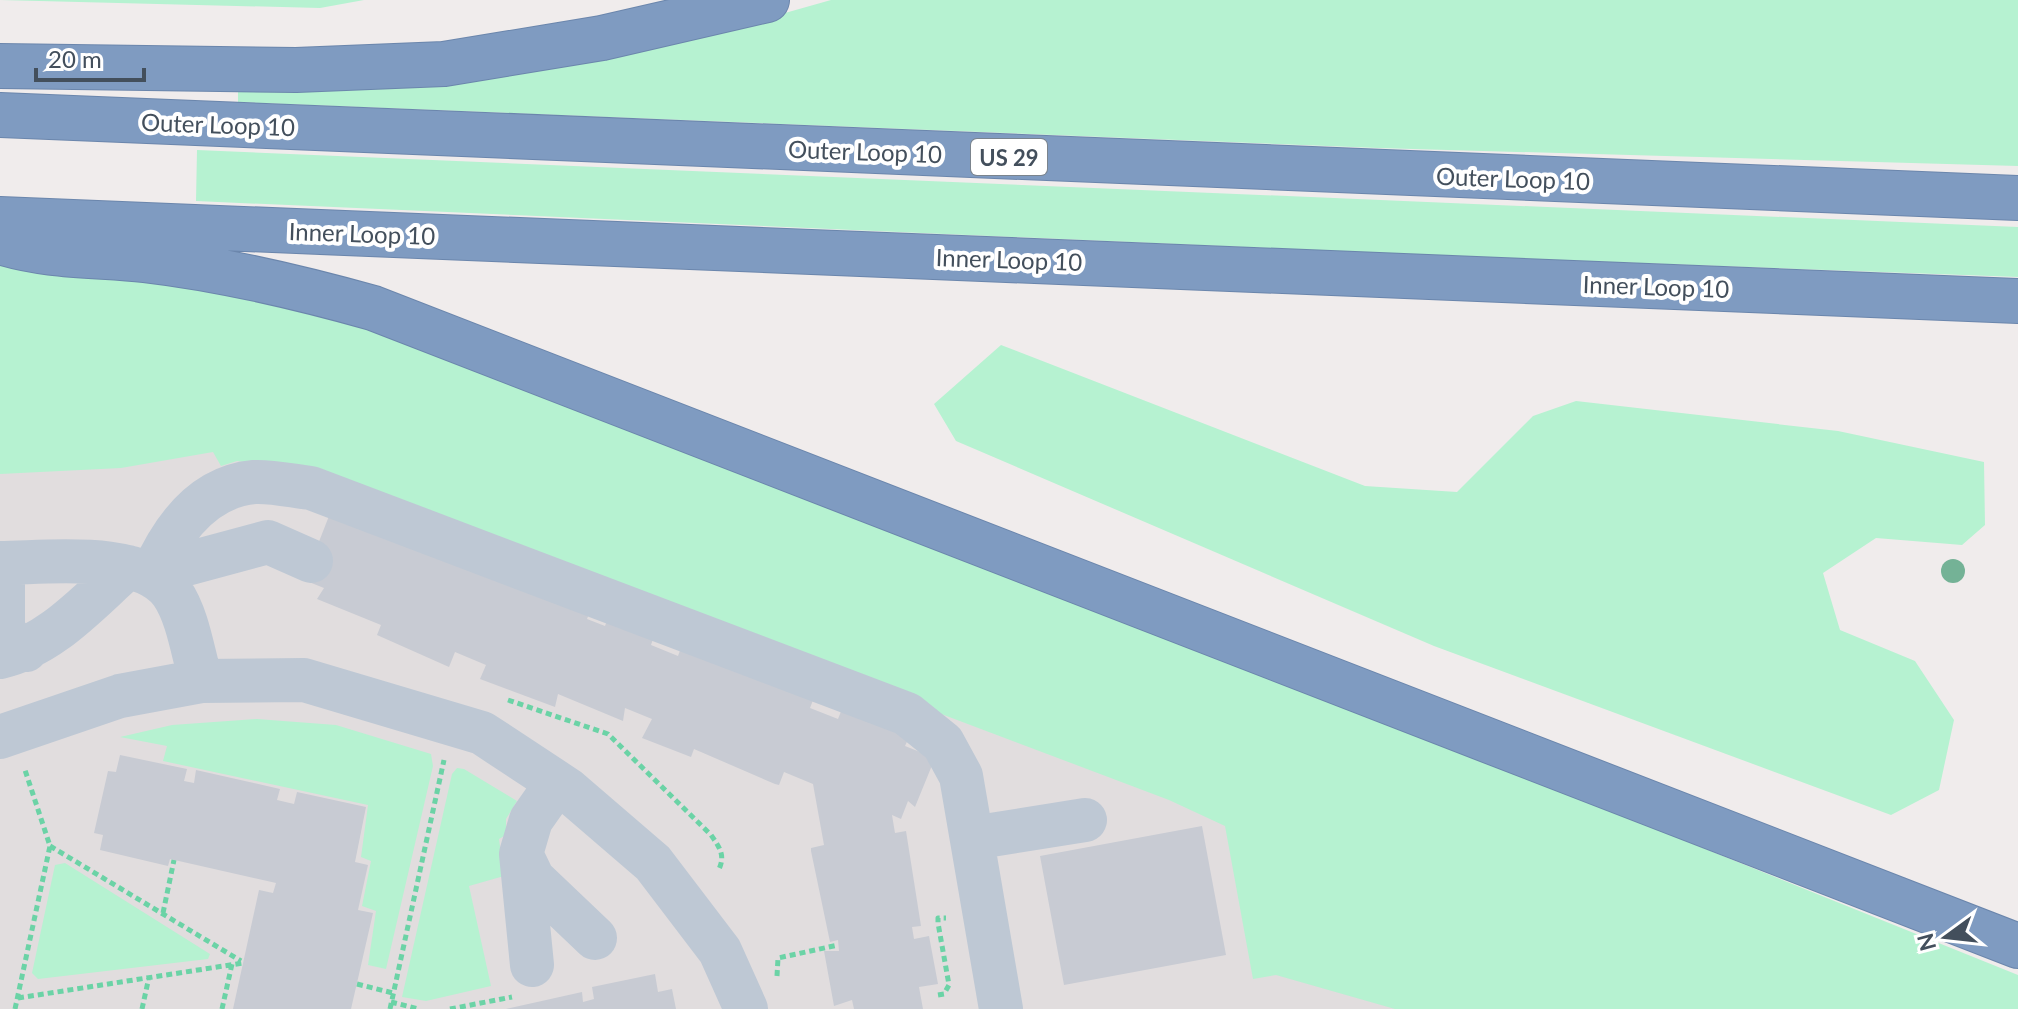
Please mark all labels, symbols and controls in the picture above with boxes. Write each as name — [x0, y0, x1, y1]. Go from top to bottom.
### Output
scale bar — [36, 32, 144, 82]
text: 20 m — [48, 44, 102, 73]
street label: Outer Loop 10 — [140, 107, 296, 141]
street label: Outer Loop 10 — [787, 134, 943, 168]
road number: US 29 — [971, 139, 1047, 175]
street label: Outer Loop 10 — [1435, 161, 1591, 195]
street label: Inner Loop 10 — [288, 216, 436, 250]
street label: Inner Loop 10 — [935, 242, 1083, 276]
street label: Inner Loop 10 — [1582, 269, 1730, 303]
north arrow — [1906, 897, 1986, 977]
text: N — [1911, 931, 1941, 954]

